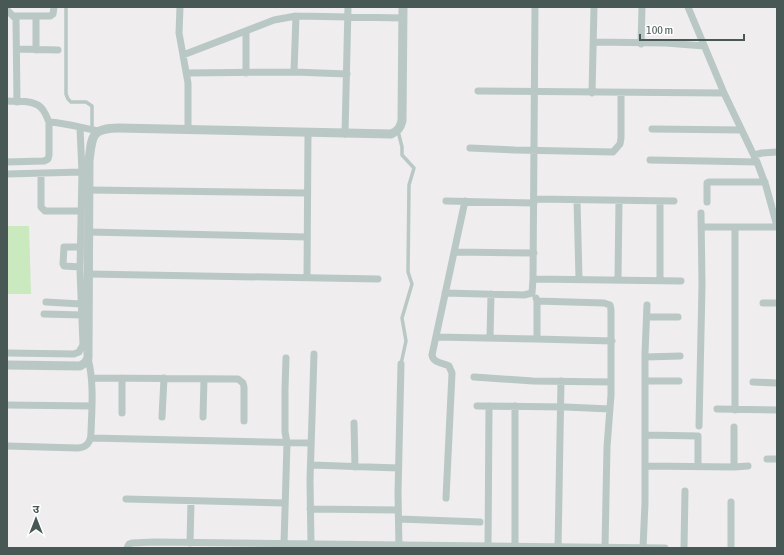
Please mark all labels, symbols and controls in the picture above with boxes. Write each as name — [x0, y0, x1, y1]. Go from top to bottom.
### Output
scale bar — [640, 16, 744, 42]
text: 100 m — [646, 23, 673, 37]
north arrow — [16, 499, 56, 539]
text: उ — [33, 503, 40, 515]

